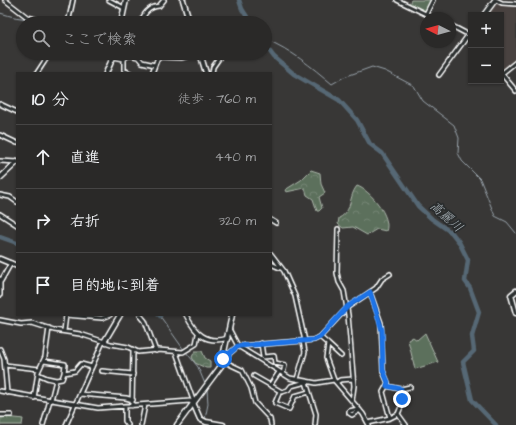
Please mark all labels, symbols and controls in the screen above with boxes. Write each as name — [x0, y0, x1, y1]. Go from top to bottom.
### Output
north arrow — [420, 12, 456, 48]
map controls — [468, 12, 504, 84]
button: + — [468, 12, 504, 48]
search box — [16, 16, 272, 60]
icon: search — [30, 27, 52, 49]
text: ここで検索 — [62, 29, 137, 50]
button: − — [468, 48, 504, 84]
text: 10 分 — [32, 88, 69, 112]
text: 徒歩 · 760 m — [178, 90, 256, 108]
icon: ahead — [32, 146, 54, 168]
text: 直進 — [70, 147, 100, 168]
text: 440 m — [215, 148, 256, 166]
water label: 高麗川 — [426, 197, 467, 236]
icon: right — [32, 210, 54, 232]
text: 右折 — [70, 211, 100, 232]
text: 320 m — [218, 212, 256, 230]
icon: arrive — [32, 274, 54, 296]
text: 目的地に到着 — [70, 275, 160, 296]
route start — [214, 350, 232, 368]
route end — [393, 390, 411, 408]

